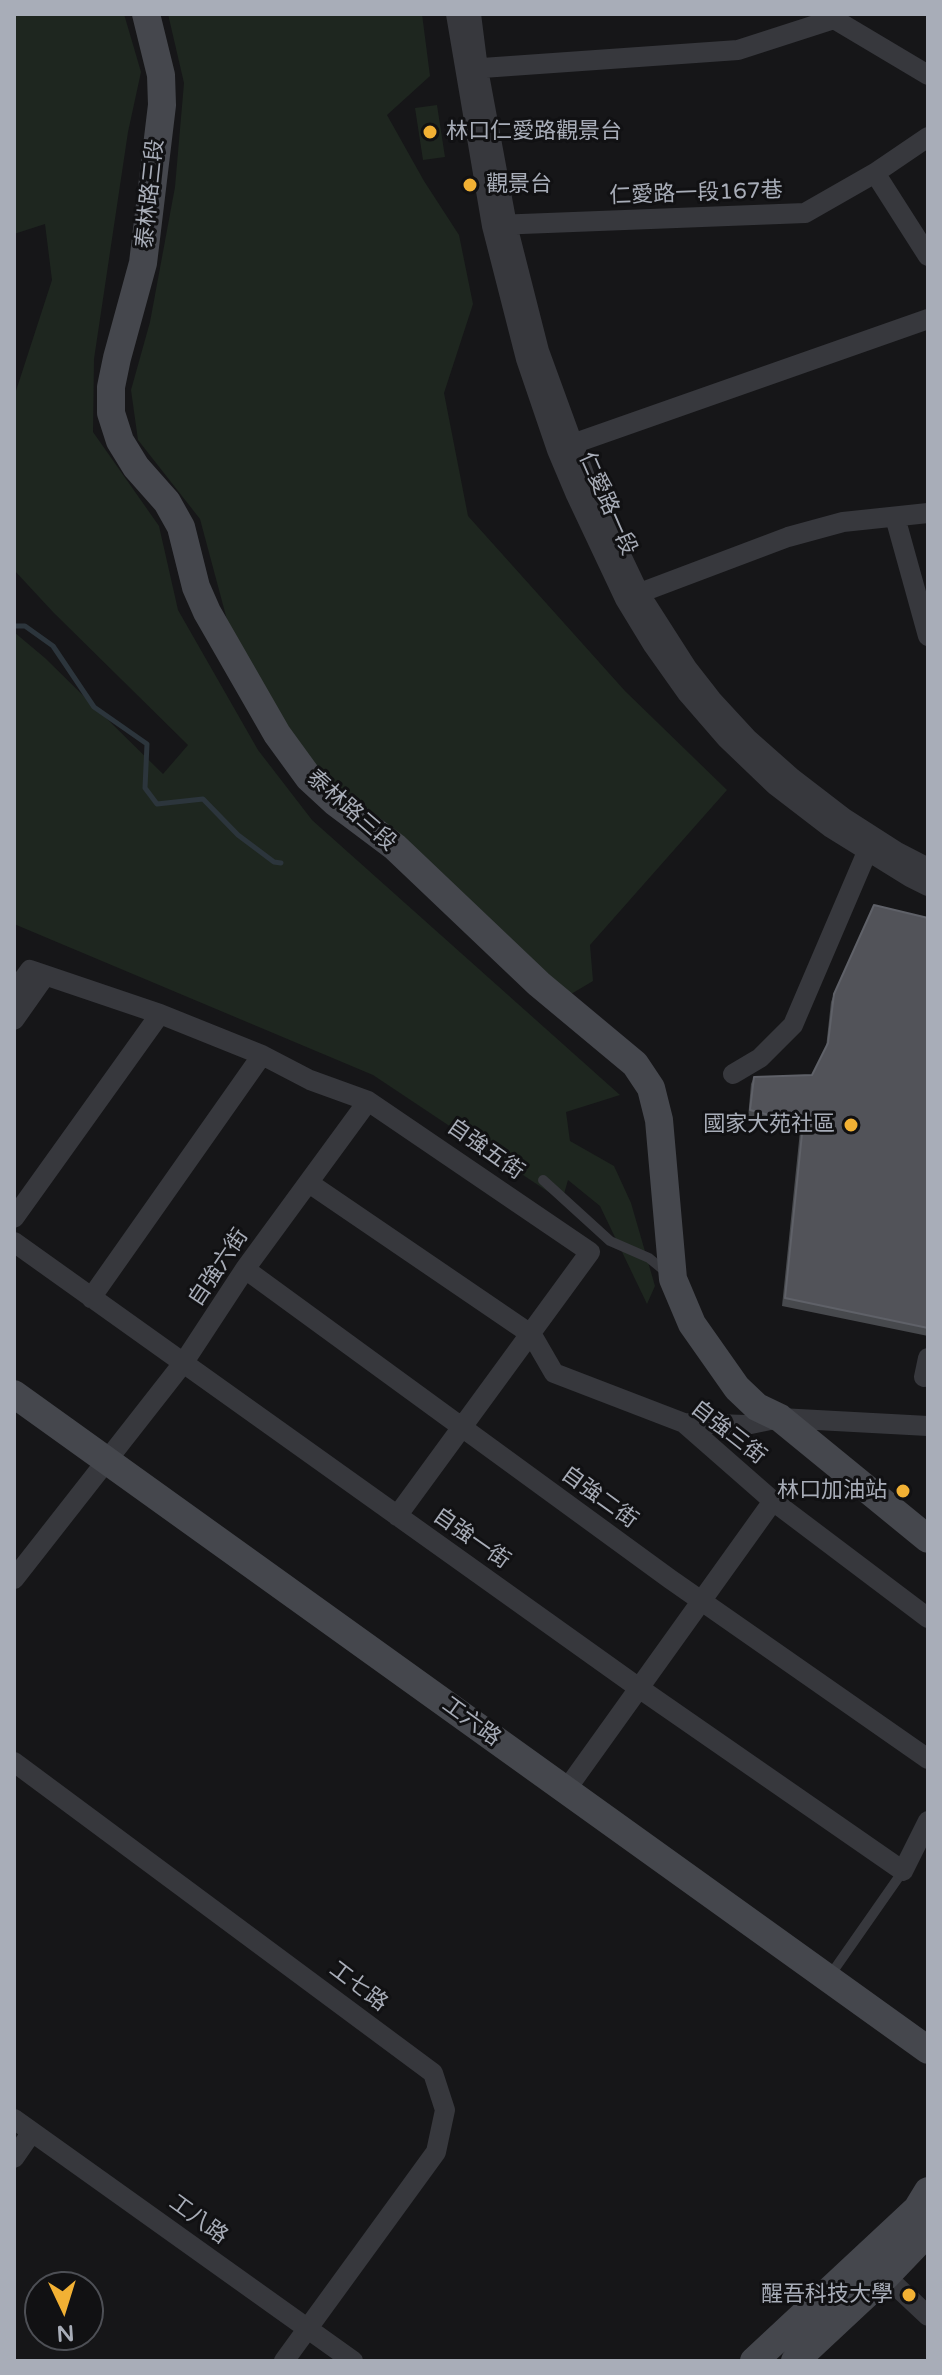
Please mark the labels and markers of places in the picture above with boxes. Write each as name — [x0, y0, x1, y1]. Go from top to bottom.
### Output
place label: 林口仁愛路觀景台 — [446, 119, 622, 145]
marker: 林口仁愛路觀景台 — [421, 123, 439, 141]
place label: 觀景台 — [486, 172, 552, 198]
marker: 觀景台 — [461, 176, 479, 194]
place label: 國家大苑社區 — [703, 1112, 835, 1138]
marker: 國家大苑社區 — [842, 1116, 860, 1134]
place label: 林口加油站 — [777, 1478, 887, 1504]
marker: 林口加油站 — [894, 1482, 912, 1500]
place label: 醒吾科技大學 — [761, 2282, 893, 2308]
marker: 醒吾科技大學 — [900, 2286, 918, 2304]

